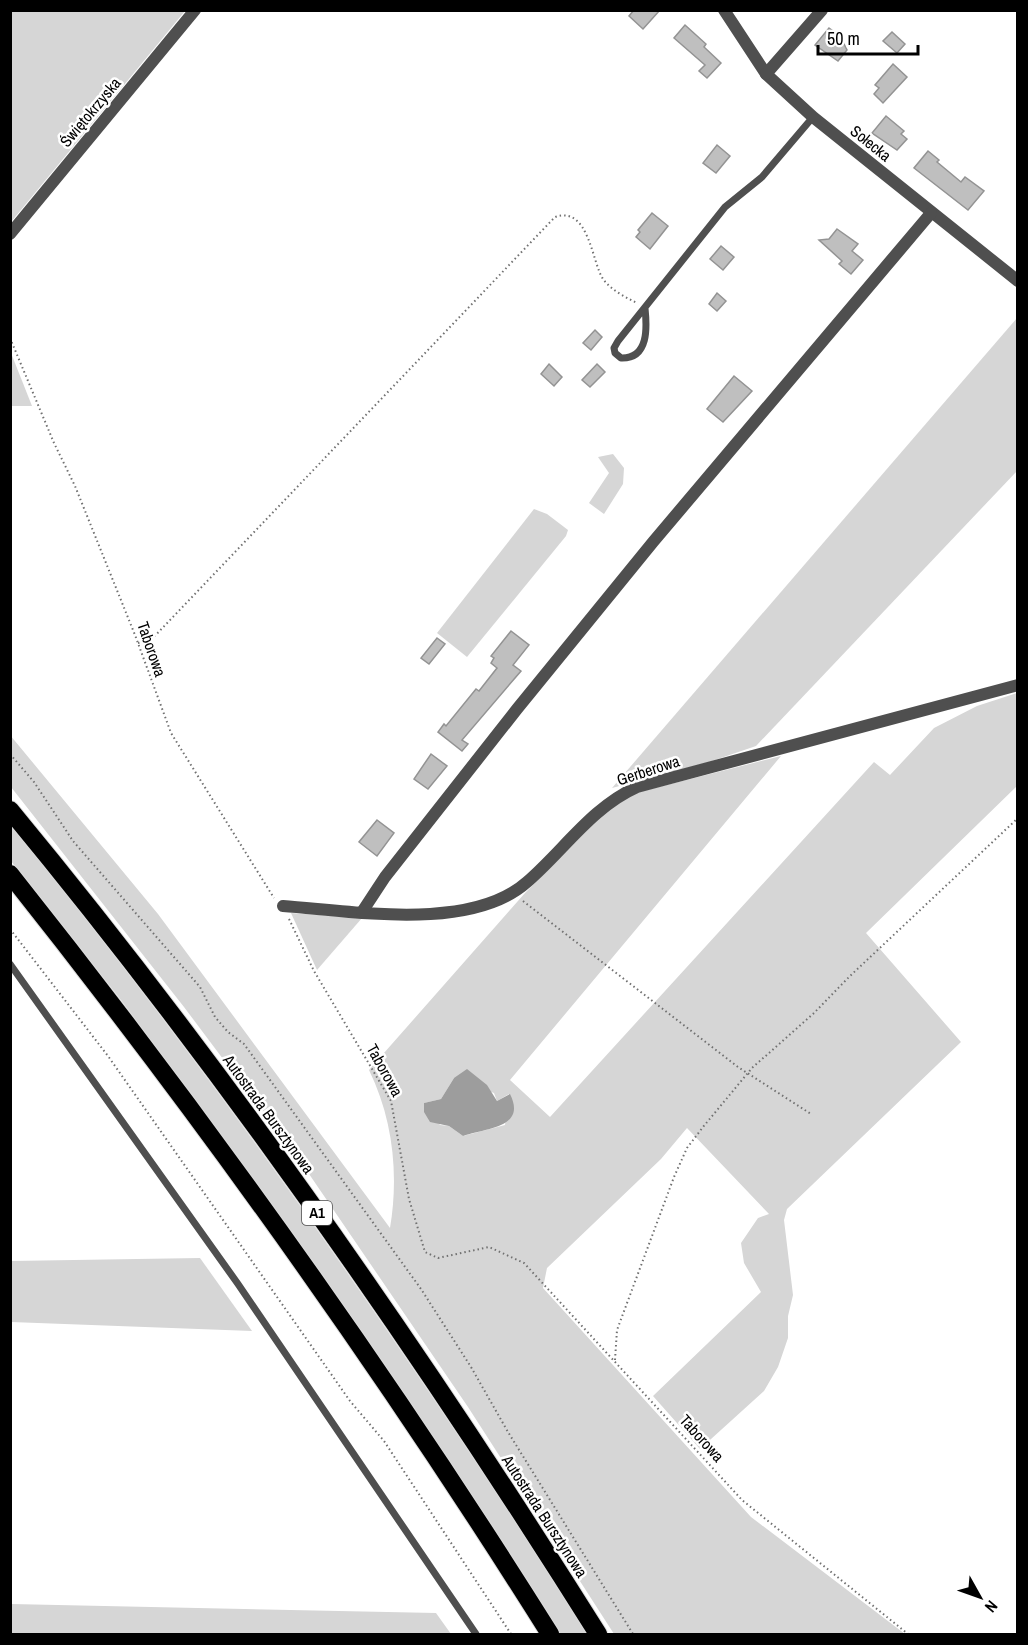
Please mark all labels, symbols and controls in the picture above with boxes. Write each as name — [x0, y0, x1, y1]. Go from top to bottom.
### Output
scale bar — [818, 18, 918, 56]
text: 50 m — [827, 26, 860, 51]
street label: Świętokrzyska — [54, 72, 126, 151]
street label: Sołecka — [846, 120, 897, 167]
street label: Taborowa — [132, 618, 172, 680]
street label: Gerberowa — [614, 749, 683, 790]
street label: Taborowa — [362, 1040, 409, 1101]
street label: Autostrada Bursztynowa — [218, 1049, 320, 1179]
road number: A1 — [302, 1201, 332, 1225]
street label: Taborowa — [675, 1409, 730, 1467]
street label: Autostrada Bursztynowa — [497, 1450, 593, 1582]
north arrow — [950, 1567, 1010, 1627]
text: N — [980, 1596, 1003, 1617]

